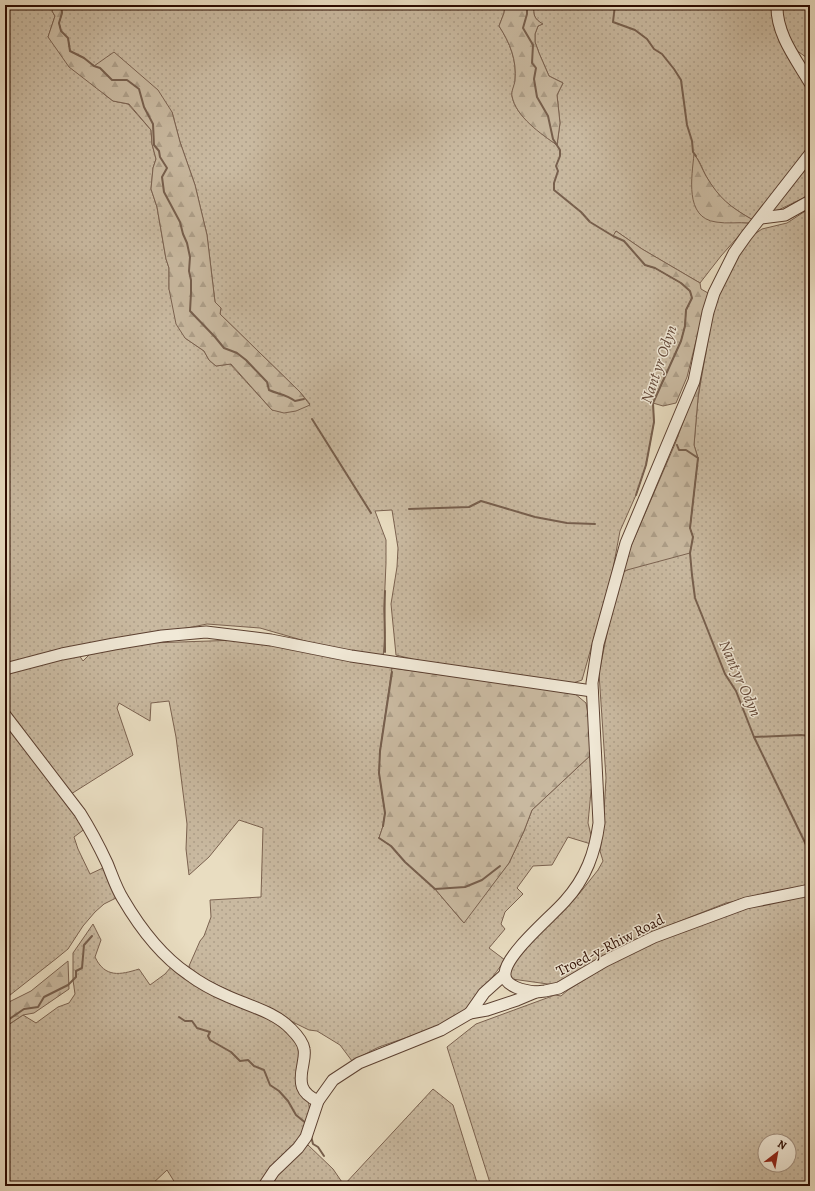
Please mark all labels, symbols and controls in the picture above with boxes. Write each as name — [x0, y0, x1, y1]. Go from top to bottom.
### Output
water label: Nant yr Odyn — [635, 322, 683, 406]
water label: Nant yr Odyn — [713, 637, 767, 720]
street label: Troed-y-Rhiw Road — [553, 909, 668, 981]
north arrow — [757, 1133, 797, 1173]
text: N — [775, 1136, 789, 1153]

